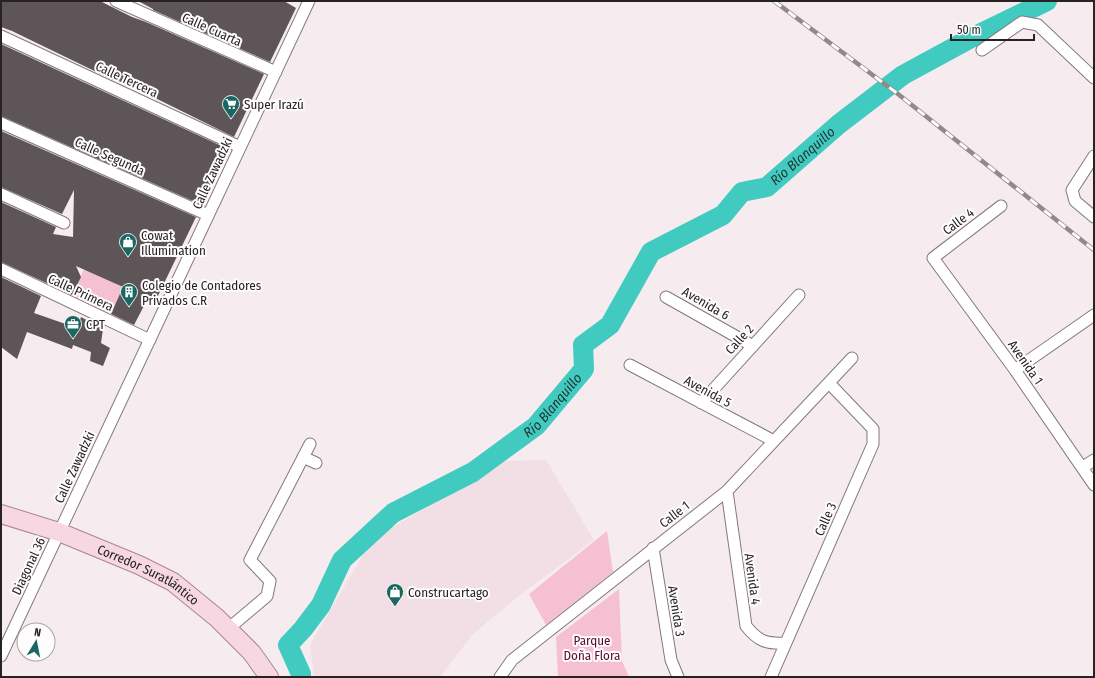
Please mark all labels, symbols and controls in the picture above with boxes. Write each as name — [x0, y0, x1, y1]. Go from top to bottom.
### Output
street label: Calle Cuarta — [180, 10, 244, 49]
scale bar — [951, 16, 1034, 42]
text: 50 m — [957, 23, 981, 37]
street label: Calle Tercera — [93, 58, 160, 100]
supermarket icon: Super Irazú — [221, 94, 241, 119]
place label: Super Irazú — [244, 97, 304, 112]
water label: Río Blanquillo — [767, 123, 839, 189]
street label: Calle Segunda — [73, 134, 147, 179]
street label: Calle Zawadzki — [189, 135, 236, 211]
street label: Calle 4 — [940, 205, 977, 238]
place label: Cowat Illumination — [141, 228, 206, 258]
shop icon: Cowat Illumination — [118, 232, 138, 257]
street label: Calle Primera — [46, 271, 116, 314]
place label: Colegio de Contadores Privados C.R — [142, 278, 262, 308]
building icon: Colegio de Contadores Privados C.R — [119, 282, 139, 307]
street label: Avenida 6 — [679, 284, 732, 323]
office icon: CPT — [63, 314, 83, 339]
place label: CPT — [86, 317, 105, 332]
street label: Calle 2 — [722, 321, 757, 357]
street label: Avenida 1 — [1005, 337, 1046, 387]
water label: Río Blanquillo — [520, 370, 586, 441]
street label: Avenida 5 — [682, 373, 734, 410]
street label: Calle Zawadzki — [51, 429, 98, 505]
street label: Calle 1 — [656, 498, 692, 531]
street label: Calle 3 — [812, 500, 839, 538]
street label: Diagonal 36 — [9, 535, 48, 597]
street label: Corredor Suratlántico — [95, 542, 202, 608]
street label: Avenida 4 — [741, 552, 764, 606]
shop icon: Construcartago — [385, 582, 405, 607]
place label: Construcartago — [408, 585, 489, 600]
street label: Avenida 3 — [665, 585, 688, 638]
north arrow — [16, 622, 56, 662]
text: N — [33, 626, 42, 640]
park label: Parque Doña Flora — [564, 633, 620, 663]

